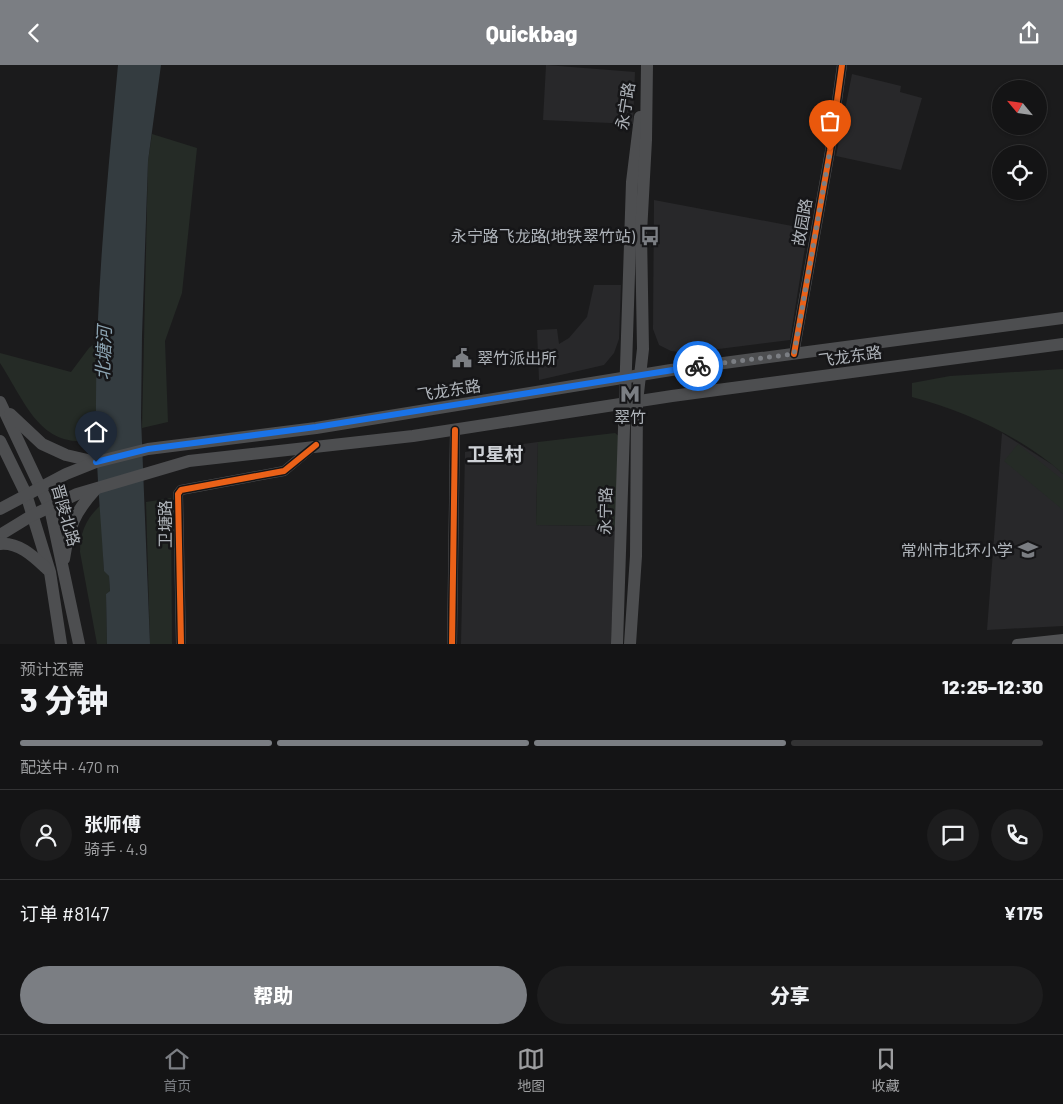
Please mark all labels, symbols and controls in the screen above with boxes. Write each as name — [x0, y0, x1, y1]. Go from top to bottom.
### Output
icon: back — [20, 19, 48, 47]
icon: share — [1015, 19, 1043, 47]
text: Quickbag — [486, 20, 577, 46]
north arrow — [992, 80, 1048, 135]
map controls — [992, 80, 1047, 200]
street label: 永宁路 — [611, 81, 638, 131]
pin — [809, 100, 851, 151]
icon: bag — [816, 107, 844, 135]
button: locate — [992, 145, 1047, 200]
street label: 故园路 — [788, 197, 815, 247]
bus stop icon: 永宁路飞龙路(地铁翠竹站) — [639, 225, 661, 247]
place label: 永宁路飞龙路(地铁翠竹站) — [451, 226, 636, 245]
water label: 北塘河 — [91, 323, 115, 380]
courier — [673, 341, 723, 391]
street label: 飞龙东路 — [817, 342, 883, 369]
public building icon: 翠竹派出所 — [451, 347, 473, 369]
place label: 翠竹派出所 — [477, 348, 557, 367]
icon: bike — [684, 352, 712, 380]
street label: 飞龙东路 — [416, 375, 482, 404]
metro station icon: 翠竹 — [619, 383, 641, 405]
place label: 翠竹 — [614, 407, 646, 426]
pin — [75, 411, 117, 462]
icon: home — [82, 418, 110, 446]
district label: 卫星村 — [466, 442, 524, 465]
street label: 晋陵北路 — [49, 481, 84, 548]
street label: 永宁路 — [595, 487, 614, 535]
street label: 卫塘路 — [155, 500, 174, 548]
school or university icon: 常州市北环小学 — [1017, 539, 1039, 561]
place label: 常州市北环小学 — [901, 540, 1013, 559]
text: 预计还需 — [20, 659, 84, 678]
text: 12:25–12:30 — [942, 675, 1043, 698]
text: 3 分钟 — [20, 680, 108, 718]
text: 配送中 · 470 m — [20, 757, 119, 776]
button: person — [20, 809, 72, 861]
button: chat — [927, 809, 979, 861]
button: phone — [991, 809, 1043, 861]
text: 张师傅 — [84, 812, 141, 835]
text: 骑手 · 4.9 — [84, 839, 147, 858]
text: ¥175 — [1004, 901, 1043, 924]
text: 订单 #8147 — [20, 902, 109, 925]
button: 帮助 — [20, 966, 527, 1024]
button: 分享 — [537, 966, 1043, 1024]
tab: 首页 — [163, 1045, 191, 1095]
tab: 地图 — [517, 1045, 545, 1095]
tab: 收藏 — [872, 1045, 900, 1095]

